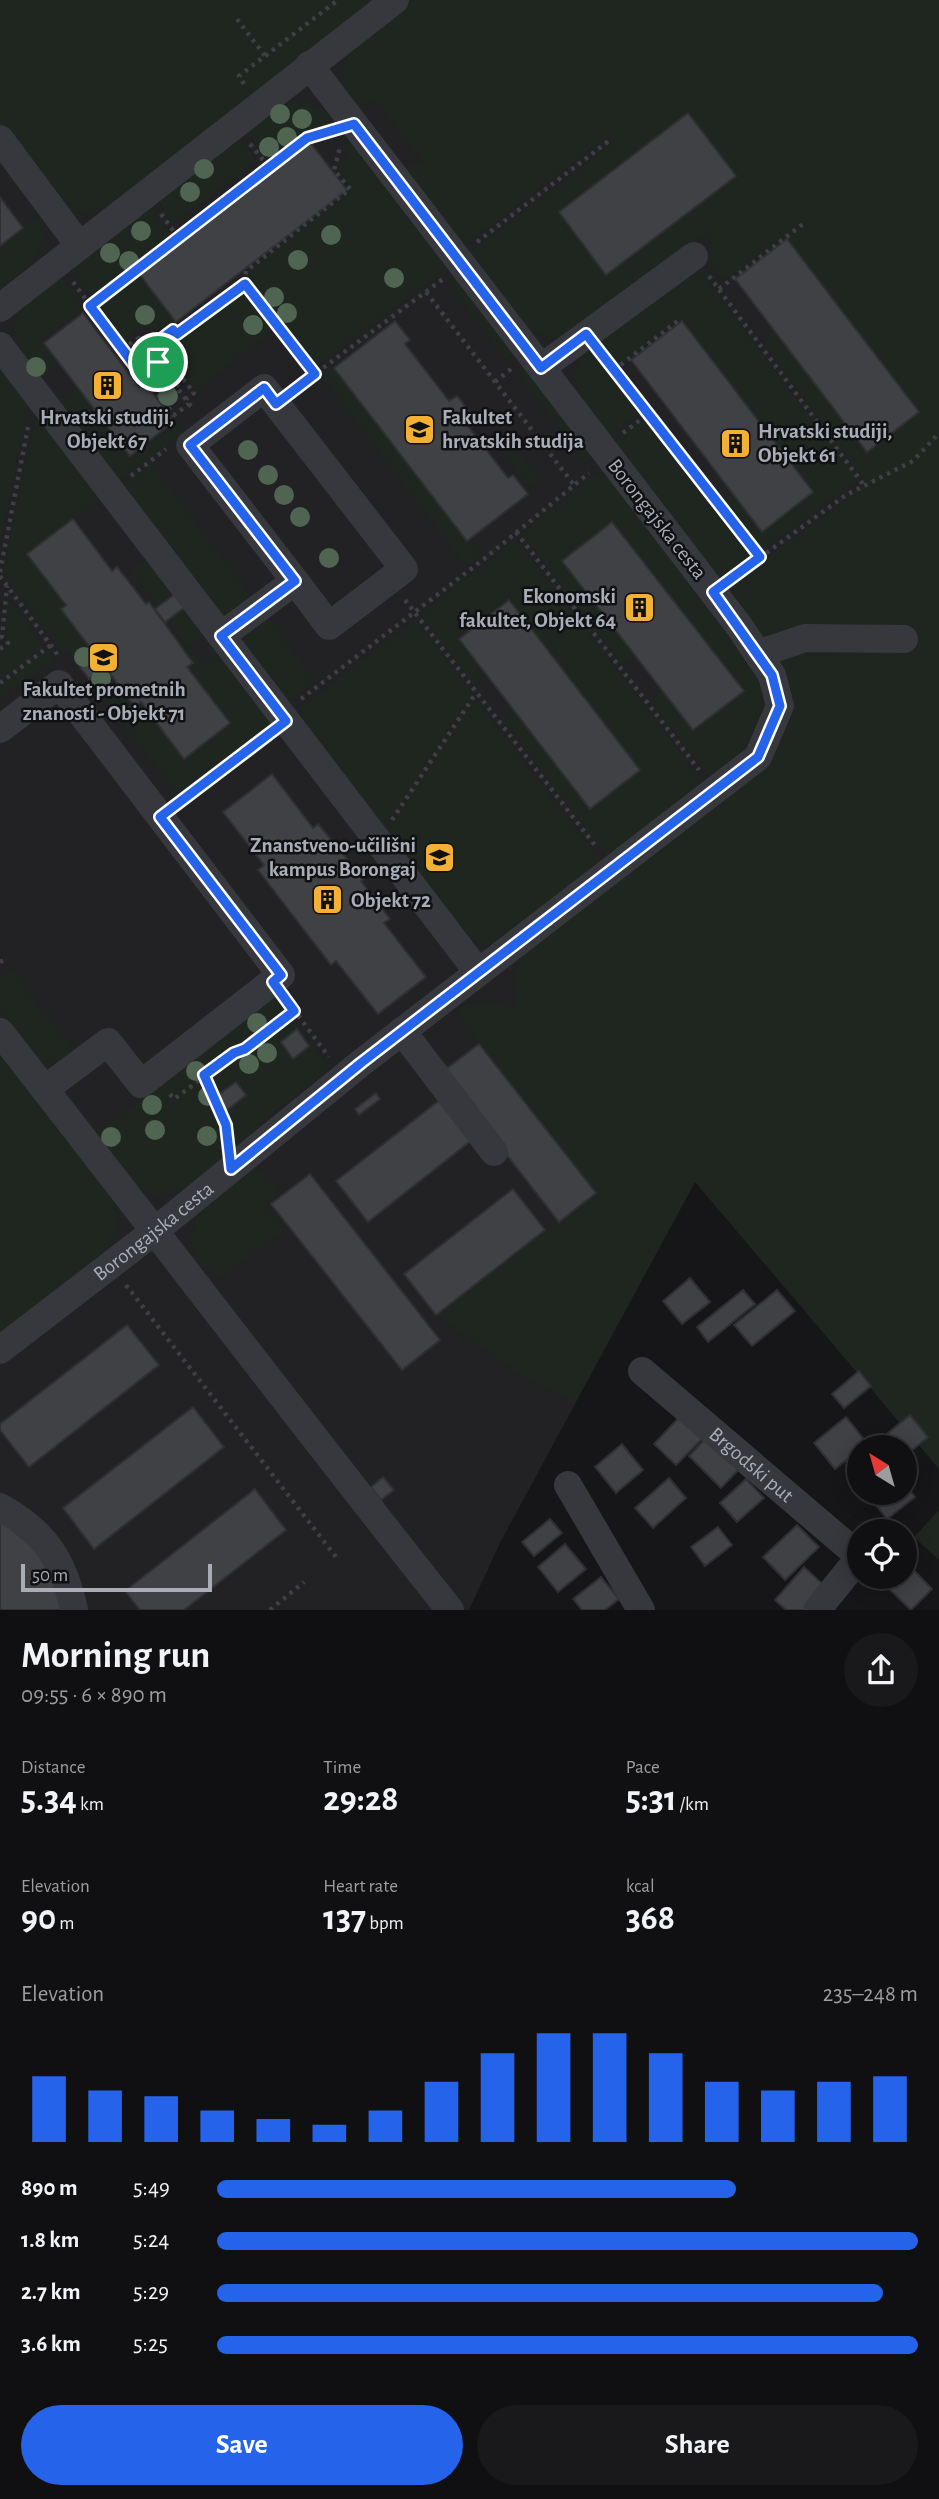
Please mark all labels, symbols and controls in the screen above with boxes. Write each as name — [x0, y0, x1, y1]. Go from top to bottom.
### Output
pin — [128, 332, 188, 392]
icon: arrive — [139, 343, 177, 381]
building icon: Hrvatski studiji, Objekt 67 — [90, 368, 124, 402]
place label: Hrvatski studiji, Objekt 67 — [40, 407, 174, 452]
place label: Fakultet hrvatskih studija — [442, 407, 584, 452]
school or university icon: Fakultet hrvatskih studija — [402, 412, 436, 446]
place label: Hrvatski studiji, Objekt 61 — [758, 421, 892, 466]
building icon: Hrvatski studiji, Objekt 61 — [718, 426, 752, 460]
street label: Borongajska cesta — [604, 455, 710, 583]
place label: Ekonomski fakultet, Objekt 64 — [459, 586, 616, 631]
building icon: Ekonomski fakultet, Objekt 64 — [622, 591, 656, 625]
school or university icon: Fakultet prometnih znanosti - Objekt 71 — [87, 640, 121, 674]
place label: Fakultet prometnih znanosti - Objekt 71 — [22, 679, 186, 724]
place label: Znanstveno-učilišni kampus Borongaj — [250, 835, 416, 880]
school or university icon: Znanstveno-učilišni kampus Borongaj — [422, 840, 456, 874]
building icon: Objekt 72 — [311, 883, 345, 917]
place label: Objekt 72 — [351, 890, 431, 911]
street label: Borongajska cesta — [89, 1177, 217, 1285]
street label: Brgodski put — [705, 1423, 798, 1506]
north arrow — [847, 1435, 917, 1505]
map controls — [847, 1435, 917, 1589]
button: locate — [847, 1519, 917, 1589]
scale bar — [21, 1561, 212, 1593]
text: 50 m — [32, 1566, 68, 1585]
button: share — [844, 1633, 918, 1707]
text: Morning run — [21, 1637, 210, 1675]
text: 09:55 · 6 × 890 m — [21, 1684, 167, 1707]
text: Distance — [21, 1758, 85, 1777]
text: Time — [323, 1758, 361, 1777]
text: Pace — [626, 1758, 660, 1777]
text: 5.34 — [21, 1782, 77, 1817]
text: 29:28 — [323, 1782, 398, 1817]
text: 5:31 — [626, 1782, 676, 1817]
text: km — [77, 1795, 104, 1814]
text: /km — [676, 1795, 709, 1814]
text: Elevation — [21, 1877, 90, 1896]
text: Heart rate — [323, 1877, 398, 1896]
text: kcal — [626, 1877, 655, 1896]
text: 90 — [21, 1901, 56, 1936]
text: 137 — [323, 1901, 366, 1936]
text: 368 — [626, 1901, 675, 1936]
text: m — [56, 1914, 74, 1933]
text: bpm — [366, 1914, 404, 1933]
text: Elevation — [21, 1983, 104, 2006]
text: 235–248 m — [823, 1983, 918, 2006]
text: 890 m — [21, 2177, 77, 2200]
text: 5:49 — [133, 2177, 170, 2200]
text: 1.8 km — [21, 2229, 79, 2252]
text: 5:24 — [133, 2229, 169, 2252]
text: 2.7 km — [21, 2281, 80, 2304]
text: 5:29 — [133, 2281, 169, 2304]
text: 3.6 km — [21, 2333, 81, 2356]
text: 5:25 — [133, 2333, 168, 2356]
button: Save — [21, 2405, 463, 2485]
button: Share — [477, 2405, 918, 2485]

